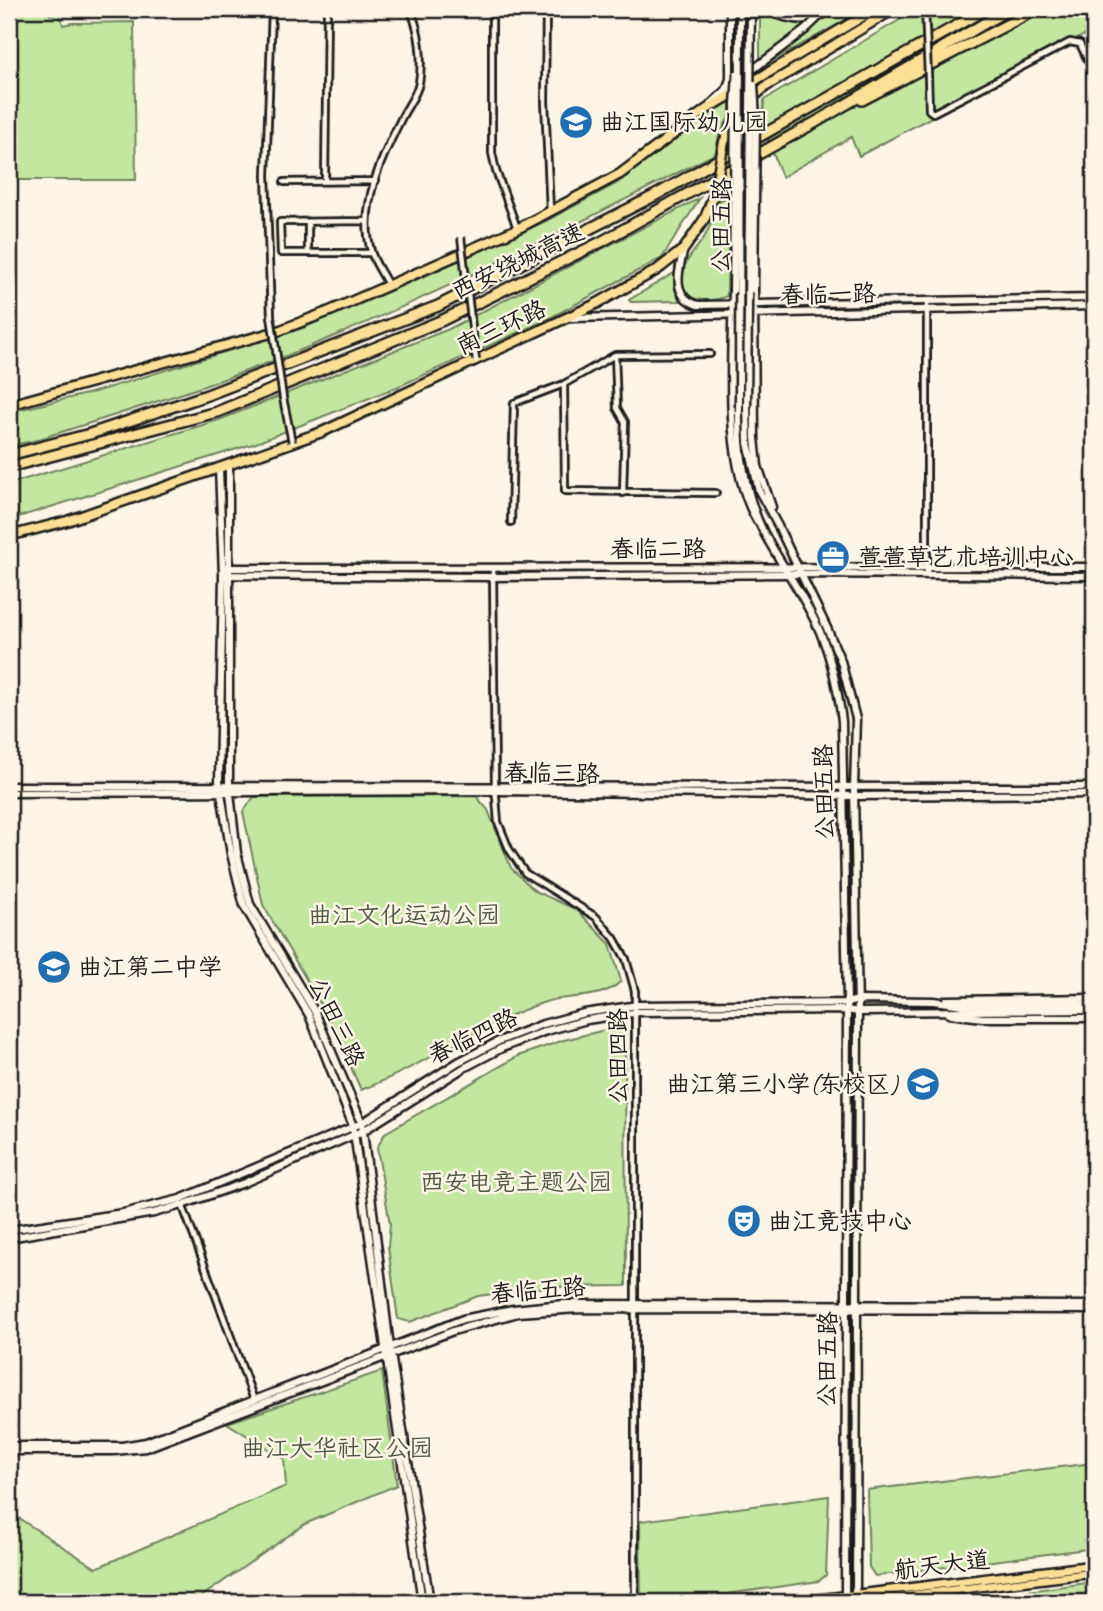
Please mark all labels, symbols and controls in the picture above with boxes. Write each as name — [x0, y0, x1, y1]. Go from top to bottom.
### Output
school or university icon: 曲江国际幼儿园 — [557, 103, 595, 141]
place label: 曲江国际幼儿园 — [600, 107, 768, 137]
street label: 公田五路 — [705, 177, 737, 273]
street label: 西安绕城高速 — [447, 216, 589, 306]
street label: 春临一路 — [780, 278, 876, 310]
street label: 南三环路 — [451, 293, 551, 361]
street label: 春临二路 — [610, 534, 706, 564]
office icon: 萱萱草艺术培训中心 — [814, 538, 852, 576]
place label: 萱萱草艺术培训中心 — [858, 542, 1074, 572]
street label: 公田五路 — [808, 744, 840, 840]
street label: 春临三路 — [504, 757, 600, 789]
park label: 曲江文化运动公园 — [308, 900, 500, 930]
school or university icon: 曲江第二中学 — [35, 948, 73, 986]
place label: 曲江第二中学 — [78, 952, 222, 982]
street label: 公田三路 — [302, 972, 372, 1072]
street label: 春临四路 — [423, 1001, 523, 1071]
street label: 公田四路 — [603, 1008, 633, 1104]
school or university icon: 曲江第三小学(东校区) — [904, 1065, 942, 1103]
place label: 曲江第三小学(东校区) — [666, 1069, 899, 1099]
park label: 西安电竞主题公园 — [420, 1167, 612, 1197]
theatre icon: 曲江竞技中心 — [725, 1202, 763, 1240]
place label: 曲江竞技中心 — [768, 1206, 912, 1236]
street label: 春临五路 — [489, 1271, 587, 1309]
street label: 公田五路 — [811, 1311, 843, 1407]
park label: 曲江大华社区公园 — [241, 1433, 433, 1463]
street label: 航天大道 — [893, 1544, 991, 1586]

